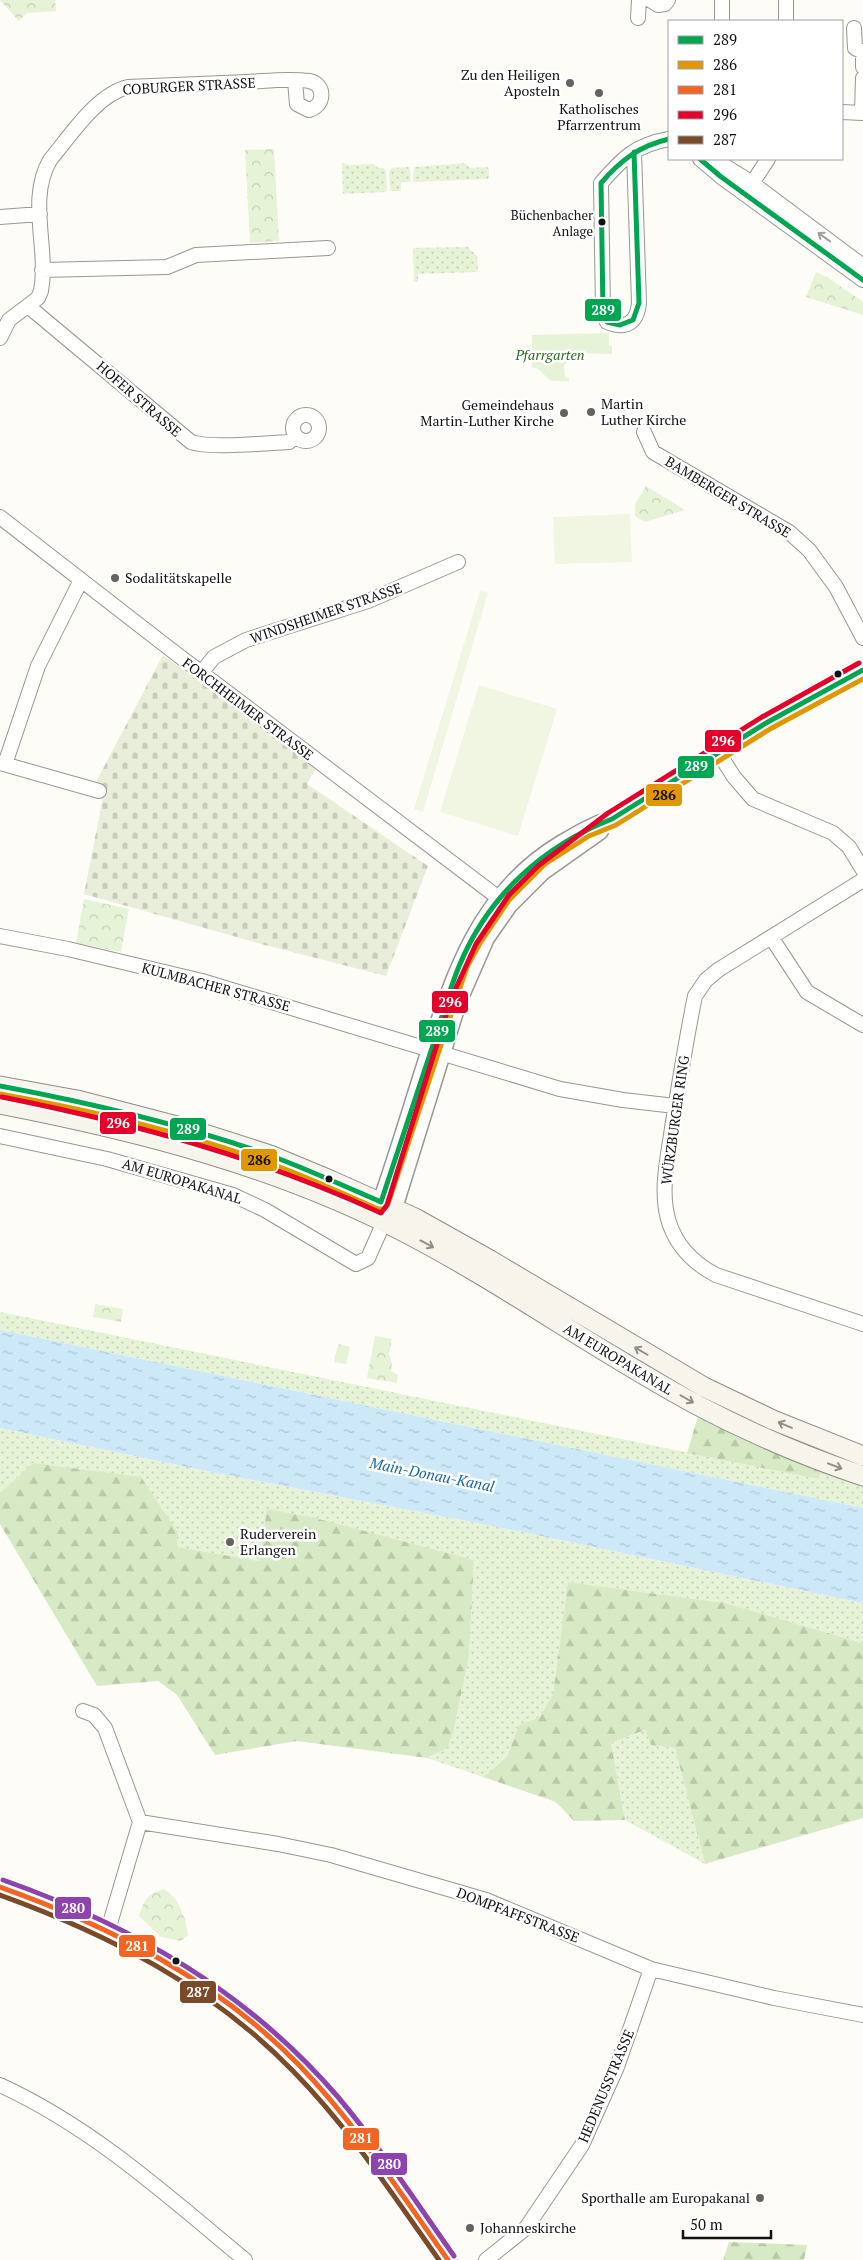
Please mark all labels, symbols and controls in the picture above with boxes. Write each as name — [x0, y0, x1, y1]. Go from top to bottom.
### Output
legend — [668, 20, 843, 160]
text: 289 — [713, 29, 737, 49]
text: 286 — [713, 54, 737, 74]
place label: Zu den Heiligen Aposteln — [461, 65, 561, 100]
street label: COBURGER STRASSE — [122, 73, 256, 98]
marker: Zu den Heiligen Aposteln — [564, 77, 576, 89]
text: 281 — [713, 79, 737, 99]
marker: Katholisches Pfarrzentrum — [593, 87, 605, 99]
place label: Katholisches Pfarrzentrum — [557, 99, 641, 134]
text: 296 — [713, 104, 737, 124]
text: 287 — [713, 129, 737, 149]
place label: Büchenbacher Anlage — [511, 206, 593, 240]
marker: Büchenbacher Anlage — [597, 217, 607, 227]
one-way arrow — [817, 232, 831, 242]
line badge: 289 — [584, 298, 622, 322]
text: 289 — [591, 300, 615, 319]
park label: Pfarrgarten — [514, 345, 585, 364]
street label: HOFER STRASSE — [93, 357, 186, 441]
place label: Martin Luther Kirche — [601, 394, 686, 429]
place label: Gemeindehaus Martin-Luther Kirche — [420, 395, 554, 430]
marker: Martin Luther Kirche — [585, 406, 597, 418]
marker: Gemeindehaus Martin-Luther Kirche — [558, 407, 570, 419]
street label: BAMBERGER STRASSE — [662, 451, 795, 542]
place label: Sodalitätskapelle — [125, 568, 232, 587]
marker: Sodalitätskapelle — [109, 572, 121, 584]
street label: WINDSHEIMER STRASSE — [247, 578, 404, 647]
street label: FORCHHEIMER STRASSE — [179, 653, 318, 764]
unlabelled marker — [833, 669, 843, 679]
line badge: 296 — [704, 729, 742, 753]
text: 296 — [711, 731, 735, 750]
line badge: 289 — [677, 755, 715, 779]
text: 289 — [684, 756, 708, 775]
line badge: 286 — [645, 783, 683, 807]
text: 286 — [652, 785, 676, 804]
street label: KULMBACHER STRASSE — [140, 958, 293, 1016]
line badge: 296 — [431, 990, 469, 1014]
text: 296 — [438, 992, 462, 1011]
line badge: 289 — [418, 1019, 456, 1043]
text: 289 — [425, 1021, 449, 1040]
street label: WÜRZBURGER RING — [656, 1054, 693, 1186]
line badge: 296 — [99, 1111, 137, 1135]
text: 296 — [106, 1113, 130, 1132]
line badge: 289 — [169, 1117, 207, 1141]
text: 289 — [176, 1119, 200, 1138]
line badge: 286 — [240, 1148, 278, 1172]
text: 286 — [247, 1150, 271, 1169]
street label: AM EUROPAKANAL — [120, 1153, 245, 1208]
unlabelled marker — [324, 1174, 334, 1184]
one-way arrow — [419, 1240, 434, 1250]
street label: AM EUROPAKANAL — [560, 1318, 677, 1399]
one-way arrow — [634, 1346, 648, 1356]
one-way arrow — [679, 1394, 694, 1404]
one-way arrow — [778, 1419, 793, 1429]
water label: Main-Donau-Kanal — [367, 1452, 497, 1496]
one-way arrow — [827, 1462, 842, 1471]
place label: Ruderverein Erlangen — [240, 1524, 317, 1559]
marker: Ruderverein Erlangen — [224, 1536, 236, 1548]
street label: DOMPFAFFSTRASSE — [454, 1882, 582, 1947]
line badge: 280 — [54, 1896, 92, 1920]
text: 280 — [61, 1898, 85, 1917]
line badge: 281 — [118, 1934, 156, 1958]
text: 281 — [125, 1936, 149, 1955]
unlabelled marker — [171, 1956, 181, 1966]
line badge: 287 — [179, 1980, 217, 2004]
text: 287 — [186, 1982, 210, 2001]
street label: HEDENUSSTRASSE — [573, 2026, 638, 2145]
line badge: 281 — [342, 2127, 380, 2151]
text: 281 — [349, 2128, 373, 2147]
line badge: 280 — [370, 2152, 408, 2176]
text: 280 — [377, 2154, 401, 2173]
place label: Sporthalle am Europakanal — [581, 2188, 750, 2207]
marker: Sporthalle am Europakanal — [754, 2192, 766, 2204]
scale bar — [683, 2208, 770, 2240]
text: 50 m — [690, 2214, 723, 2234]
place label: Johanneskirche — [480, 2218, 576, 2237]
marker: Johanneskirche — [464, 2222, 476, 2234]

